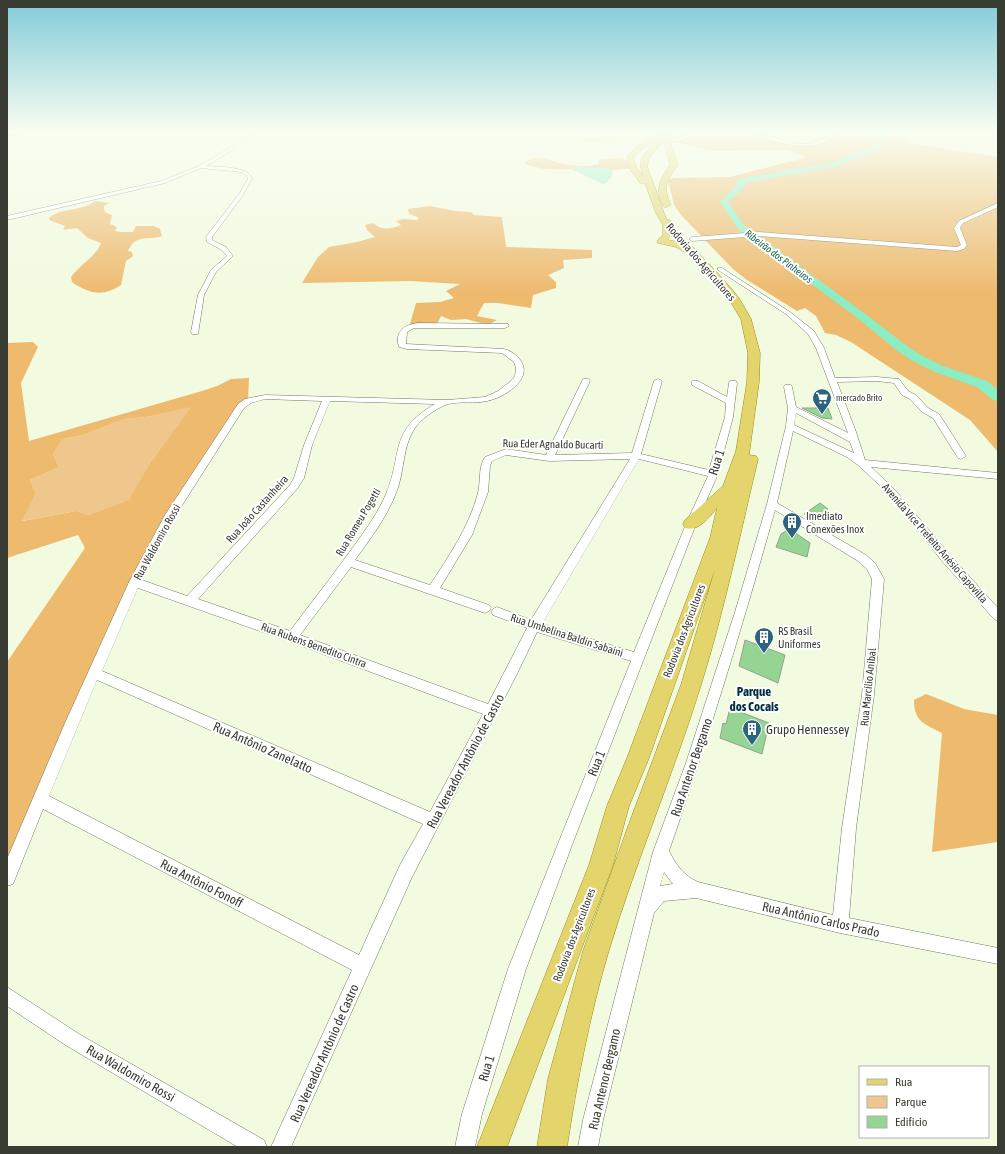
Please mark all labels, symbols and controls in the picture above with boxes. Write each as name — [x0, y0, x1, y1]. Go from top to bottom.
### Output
street label: Rodovia dos Agricultores — [664, 221, 738, 303]
water label: Ribeirão dos Pinheiros — [743, 228, 815, 285]
supermarket icon: mercado Brito — [811, 387, 833, 415]
place label: mercado Brito — [836, 393, 882, 403]
street label: Rua Eder Agnaldo Bucarti — [502, 437, 604, 451]
street label: Rua 1 — [705, 447, 728, 477]
street label: Rua João Castanheira — [224, 473, 290, 545]
street label: Avenida Vice Prefeito Anésio Capovilla — [880, 481, 990, 605]
street label: Rua Romeu Pogetti — [333, 486, 383, 558]
street label: Rua Waldomiro Rossi — [131, 502, 183, 582]
place label: Imediato Conexões Inox — [806, 510, 864, 535]
building icon: Imediato Conexões Inox — [781, 511, 803, 539]
street label: Rodovia dos Agricultores — [661, 583, 707, 679]
street label: Rua Umbelina Baldin Sabaini — [509, 611, 625, 659]
street label: Rua Rubens Benedito Cintra — [260, 620, 368, 670]
place label: RS Brasil Uniformes — [778, 625, 821, 650]
building icon: RS Brasil Uniformes — [753, 626, 775, 654]
street label: Rua Marcílio Aníbal — [858, 647, 878, 727]
district label: Parque dos Cocais — [729, 684, 779, 714]
street label: Rua Vereador Antônio de Castro — [424, 692, 507, 831]
street label: Rua Antenor Bergamo — [668, 716, 715, 818]
building icon: Grupo Hennessey — [741, 718, 763, 746]
street label: Rua Antônio Zanelatto — [211, 719, 315, 776]
place label: Grupo Hennessey — [766, 722, 850, 737]
street label: Rua 1 — [585, 748, 608, 778]
street label: Rua Antônio Fonoff — [158, 856, 246, 911]
street label: Rodovia dos Agricultores — [551, 887, 597, 983]
street label: Rua Antônio Carlos Prado — [761, 899, 881, 940]
street label: Rua Vereador Antônio de Castro — [287, 982, 362, 1125]
street label: Rua Antenor Bergamo — [586, 1027, 623, 1131]
street label: Rua Waldomiro Rossi — [84, 1042, 178, 1105]
street label: Rua 1 — [475, 1053, 498, 1083]
legend — [859, 1066, 989, 1138]
text: Rua — [895, 1075, 912, 1089]
text: Parque — [895, 1095, 927, 1109]
text: Edifício — [895, 1115, 928, 1129]

